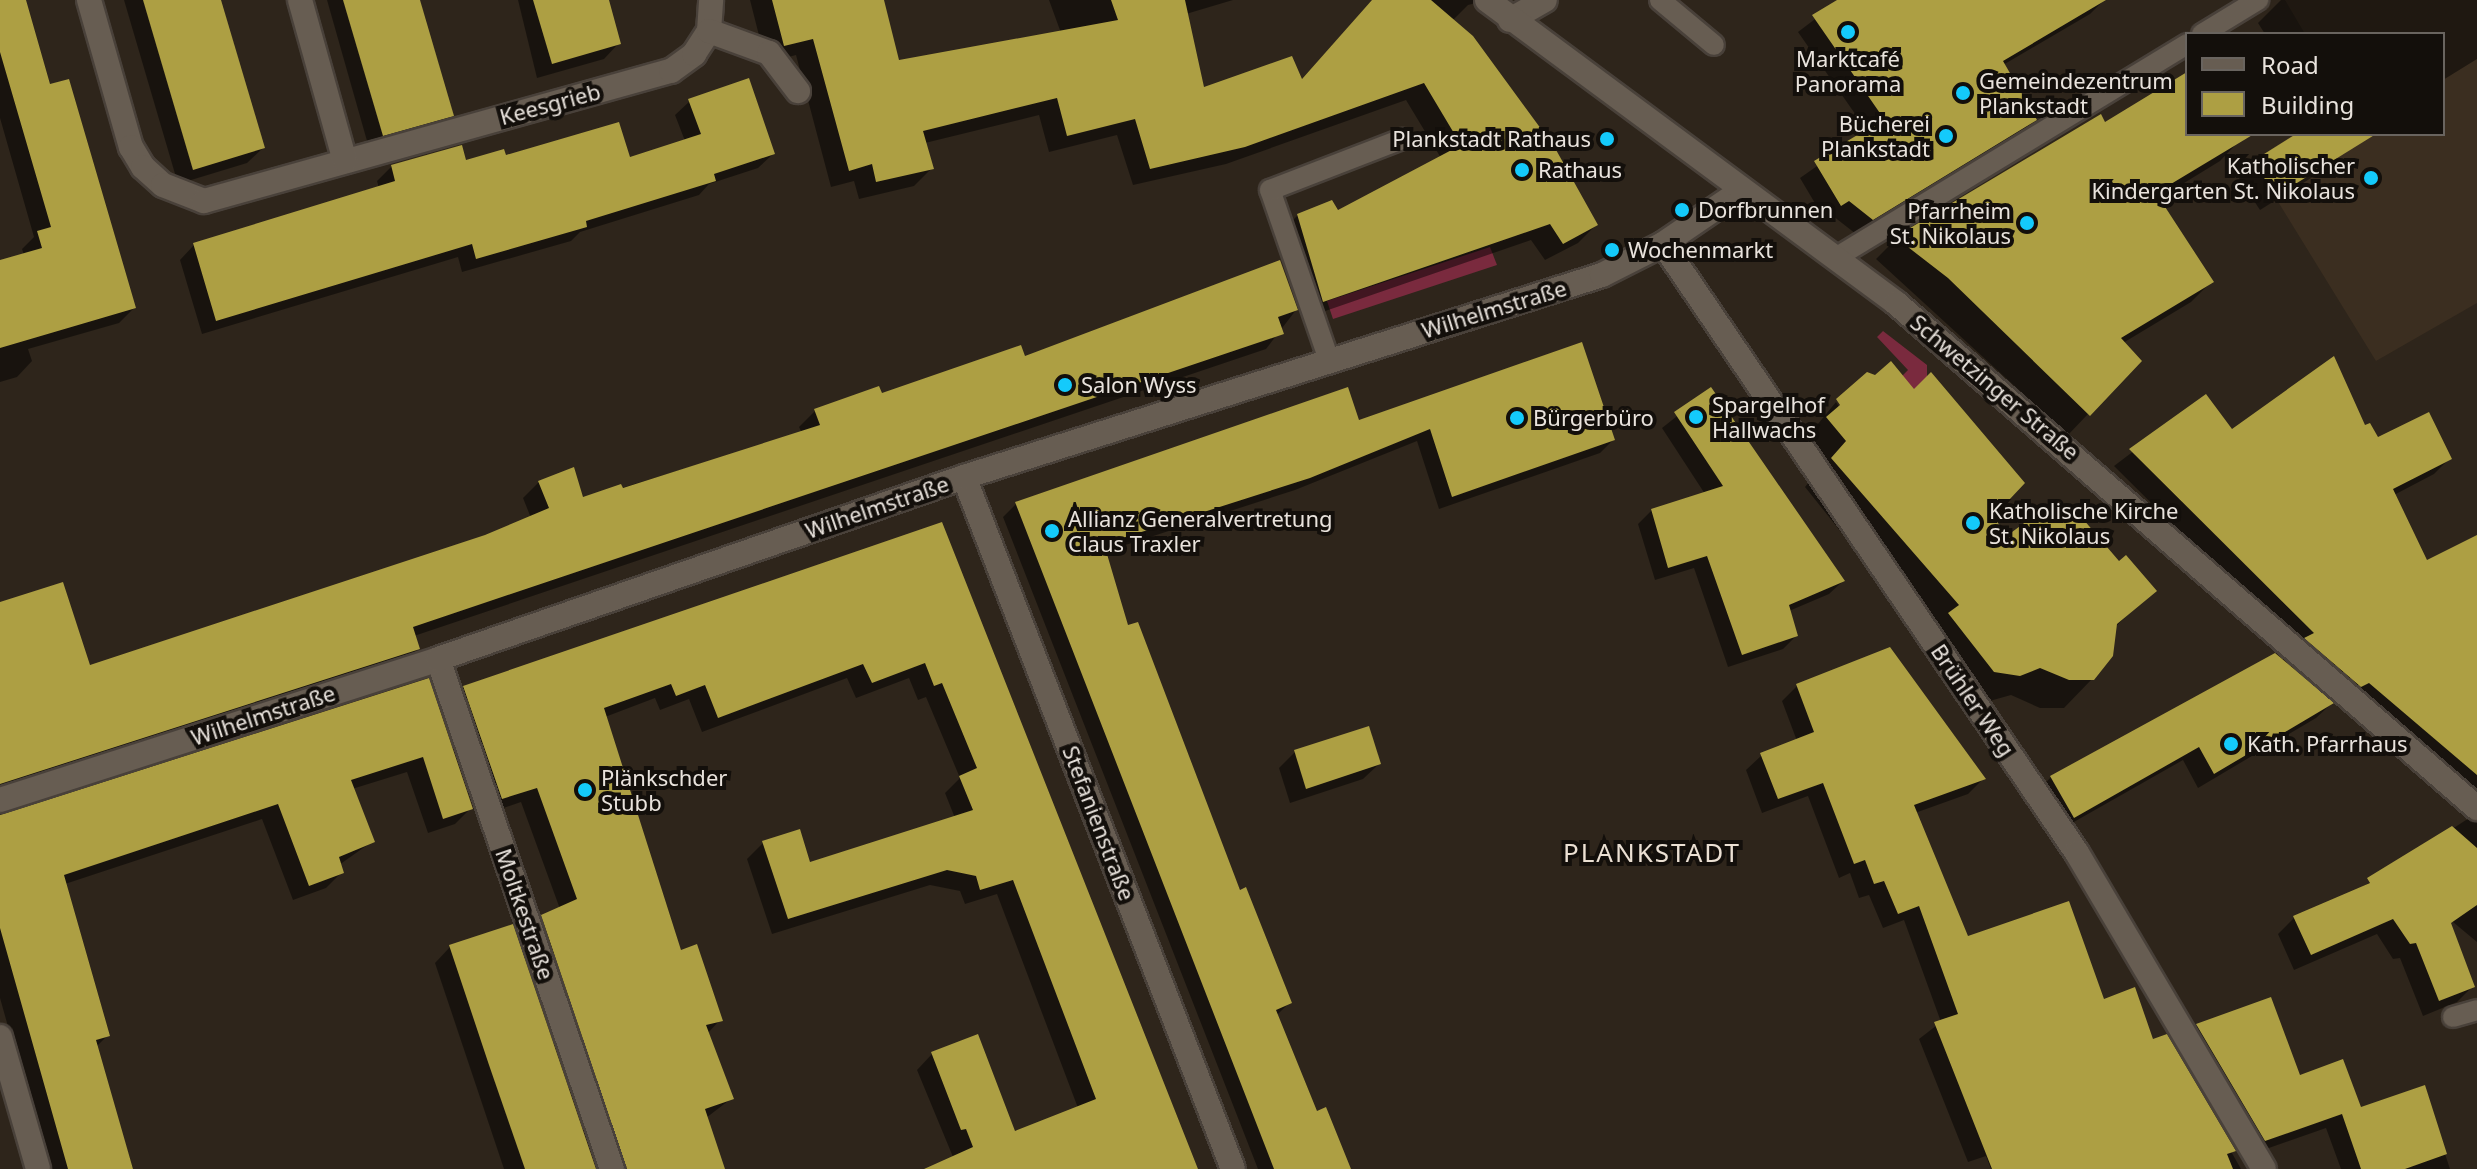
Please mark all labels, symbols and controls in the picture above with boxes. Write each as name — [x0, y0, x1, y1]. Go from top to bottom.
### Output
marker: Marktcafé Panorama — [1839, 23, 1857, 41]
legend — [2185, 32, 2445, 136]
place label: Marktcafé Panorama — [1795, 45, 1901, 96]
text: Road — [2261, 48, 2319, 81]
place label: Gemeindezentrum Plankstadt — [1979, 67, 2173, 118]
street label: Keesgrieb — [497, 78, 603, 130]
marker: Gemeindezentrum Plankstadt — [1954, 84, 1972, 102]
text: Building — [2261, 88, 2354, 121]
place label: Bücherei Plankstadt — [1821, 110, 1930, 162]
place label: Plankstadt Rathaus — [1392, 126, 1591, 152]
marker: Bücherei Plankstadt — [1937, 127, 1955, 145]
marker: Plankstadt Rathaus — [1598, 130, 1616, 148]
place label: Katholischer Kindergarten St. Nikolaus — [2091, 152, 2355, 204]
place label: Rathaus — [1538, 157, 1622, 183]
marker: Rathaus — [1513, 161, 1531, 179]
marker: Katholischer Kindergarten St. Nikolaus — [2362, 169, 2380, 187]
place label: Dorfbrunnen — [1698, 197, 1833, 223]
place label: Pfarrheim St. Nikolaus — [1890, 197, 2011, 248]
marker: Dorfbrunnen — [1673, 201, 1691, 219]
marker: Pfarrheim St. Nikolaus — [2018, 214, 2036, 232]
place label: Wochenmarkt — [1628, 237, 1773, 263]
marker: Wochenmarkt — [1603, 241, 1621, 259]
street label: Wilhelmstraße — [1419, 274, 1569, 344]
street label: Schwetzinger Straße — [1905, 309, 2085, 465]
place label: Salon Wyss — [1081, 372, 1196, 398]
marker: Salon Wyss — [1056, 376, 1074, 394]
place label: Spargelhof Hallwachs — [1712, 391, 1825, 442]
place label: Bürgerbüro — [1533, 405, 1654, 431]
marker: Spargelhof Hallwachs — [1687, 408, 1705, 426]
marker: Bürgerbüro — [1508, 409, 1526, 427]
street label: Wilhelmstraße — [802, 470, 952, 544]
place label: Katholische Kirche St. Nikolaus — [1989, 497, 2178, 548]
place label: Allianz Generalvertretung Claus Traxler — [1068, 505, 1333, 556]
marker: Katholische Kirche St. Nikolaus — [1964, 514, 1982, 532]
marker: Allianz Generalvertretung Claus Traxler — [1043, 522, 1061, 540]
street label: Brühler Weg — [1926, 639, 2020, 761]
street label: Wilhelmstraße — [188, 679, 338, 751]
place label: Kath. Pfarrhaus — [2247, 731, 2408, 757]
marker: Kath. Pfarrhaus — [2222, 735, 2240, 753]
street label: Stefanienstraße — [1057, 742, 1141, 904]
place label: Plänkschder Stubb — [601, 764, 727, 816]
marker: Plänkschder Stubb — [576, 781, 594, 799]
district label: PLANKSTADT — [1563, 837, 1741, 869]
street label: Moltkestraße — [490, 845, 560, 983]

